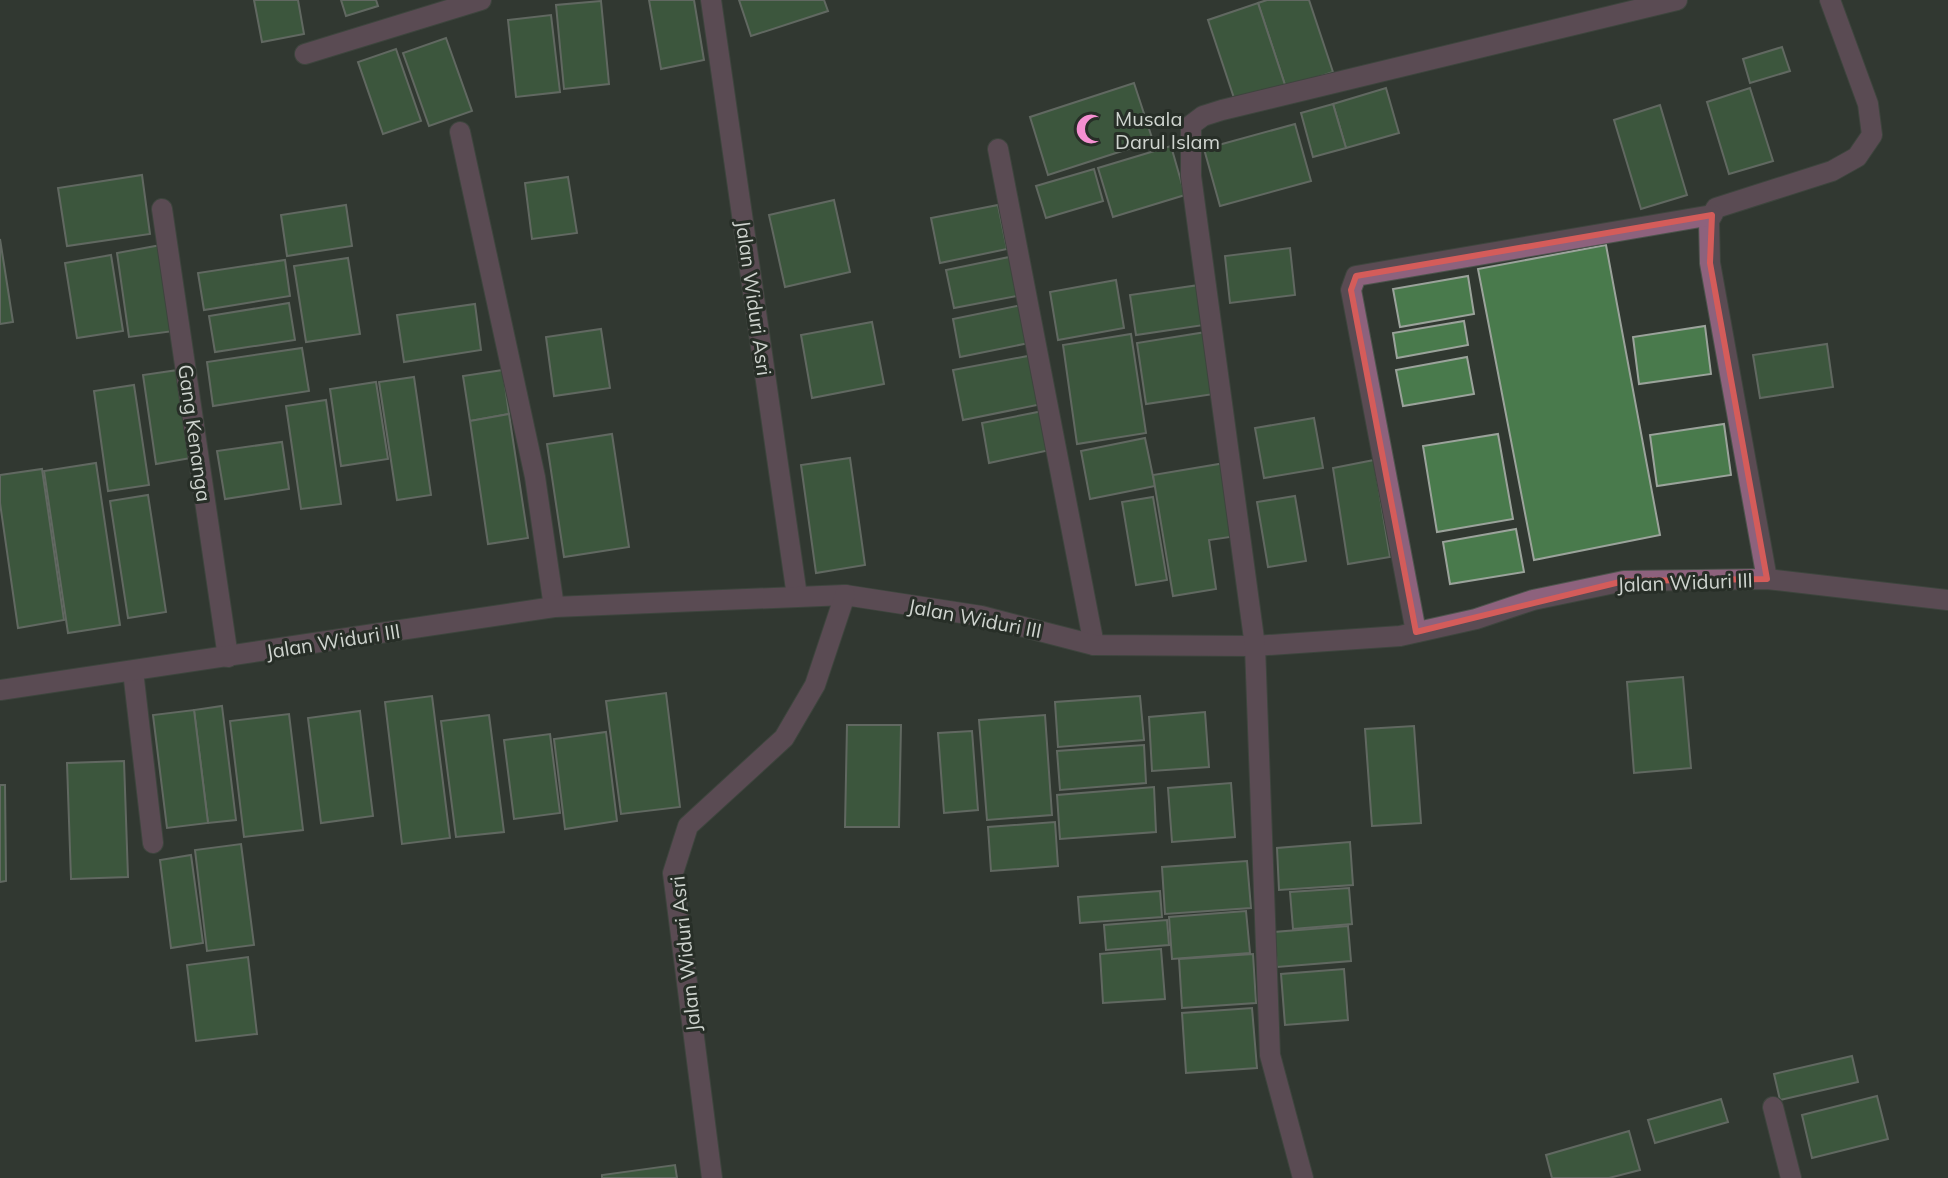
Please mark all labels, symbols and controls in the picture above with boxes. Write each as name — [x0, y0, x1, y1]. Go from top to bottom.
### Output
place label: Musala Darul Islam — [1115, 106, 1220, 154]
mosque icon: Musala Darul Islam — [1074, 112, 1108, 146]
street label: Jalan Widuri Asri — [731, 219, 777, 377]
street label: Gang Kenanga — [173, 363, 217, 503]
street label: Jalan Widuri III — [1617, 567, 1753, 597]
street label: Jalan Widuri III — [906, 593, 1044, 643]
street label: Jalan Widuri III — [264, 618, 402, 664]
street label: Jalan Widuri Asri — [664, 875, 706, 1033]

